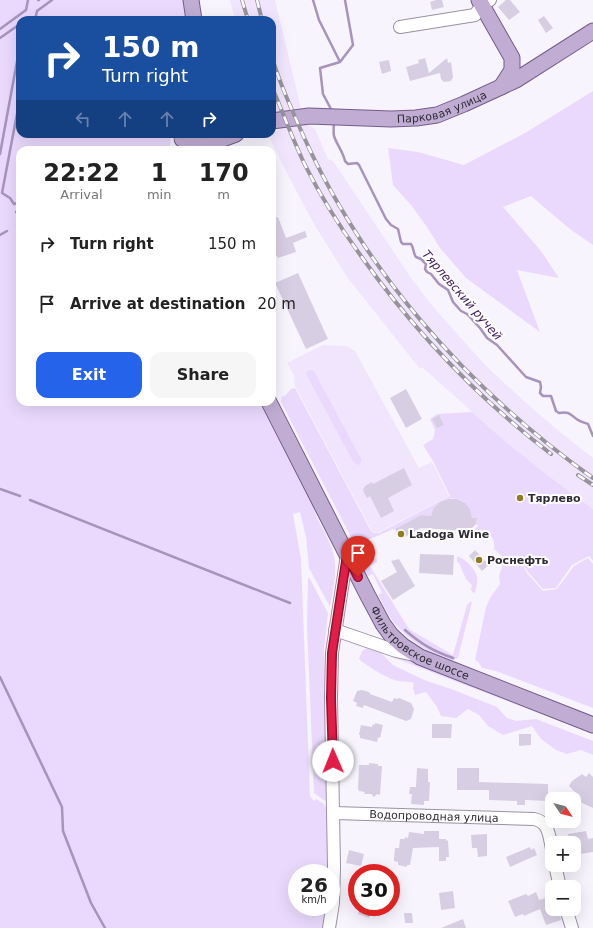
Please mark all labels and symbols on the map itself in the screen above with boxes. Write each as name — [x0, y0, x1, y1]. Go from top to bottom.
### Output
street label: Парковая улица — [397, 88, 489, 126]
water label: Тярлевский ручей — [419, 247, 505, 343]
place label: Тярлево — [528, 492, 581, 505]
marker: Тярлево — [515, 493, 525, 503]
place label: Ladoga Wine — [409, 528, 489, 541]
marker: Ladoga Wine — [396, 529, 406, 539]
pin — [341, 536, 375, 577]
place label: Роснефть — [487, 554, 548, 567]
marker: Роснефть — [474, 555, 484, 565]
street label: Фильтровское шоссе — [368, 604, 471, 683]
position arrow — [312, 740, 354, 782]
north arrow — [545, 792, 581, 828]
street label: Водопроводная улица — [369, 808, 499, 825]
speed limit sign: 30 — [348, 864, 400, 916]

